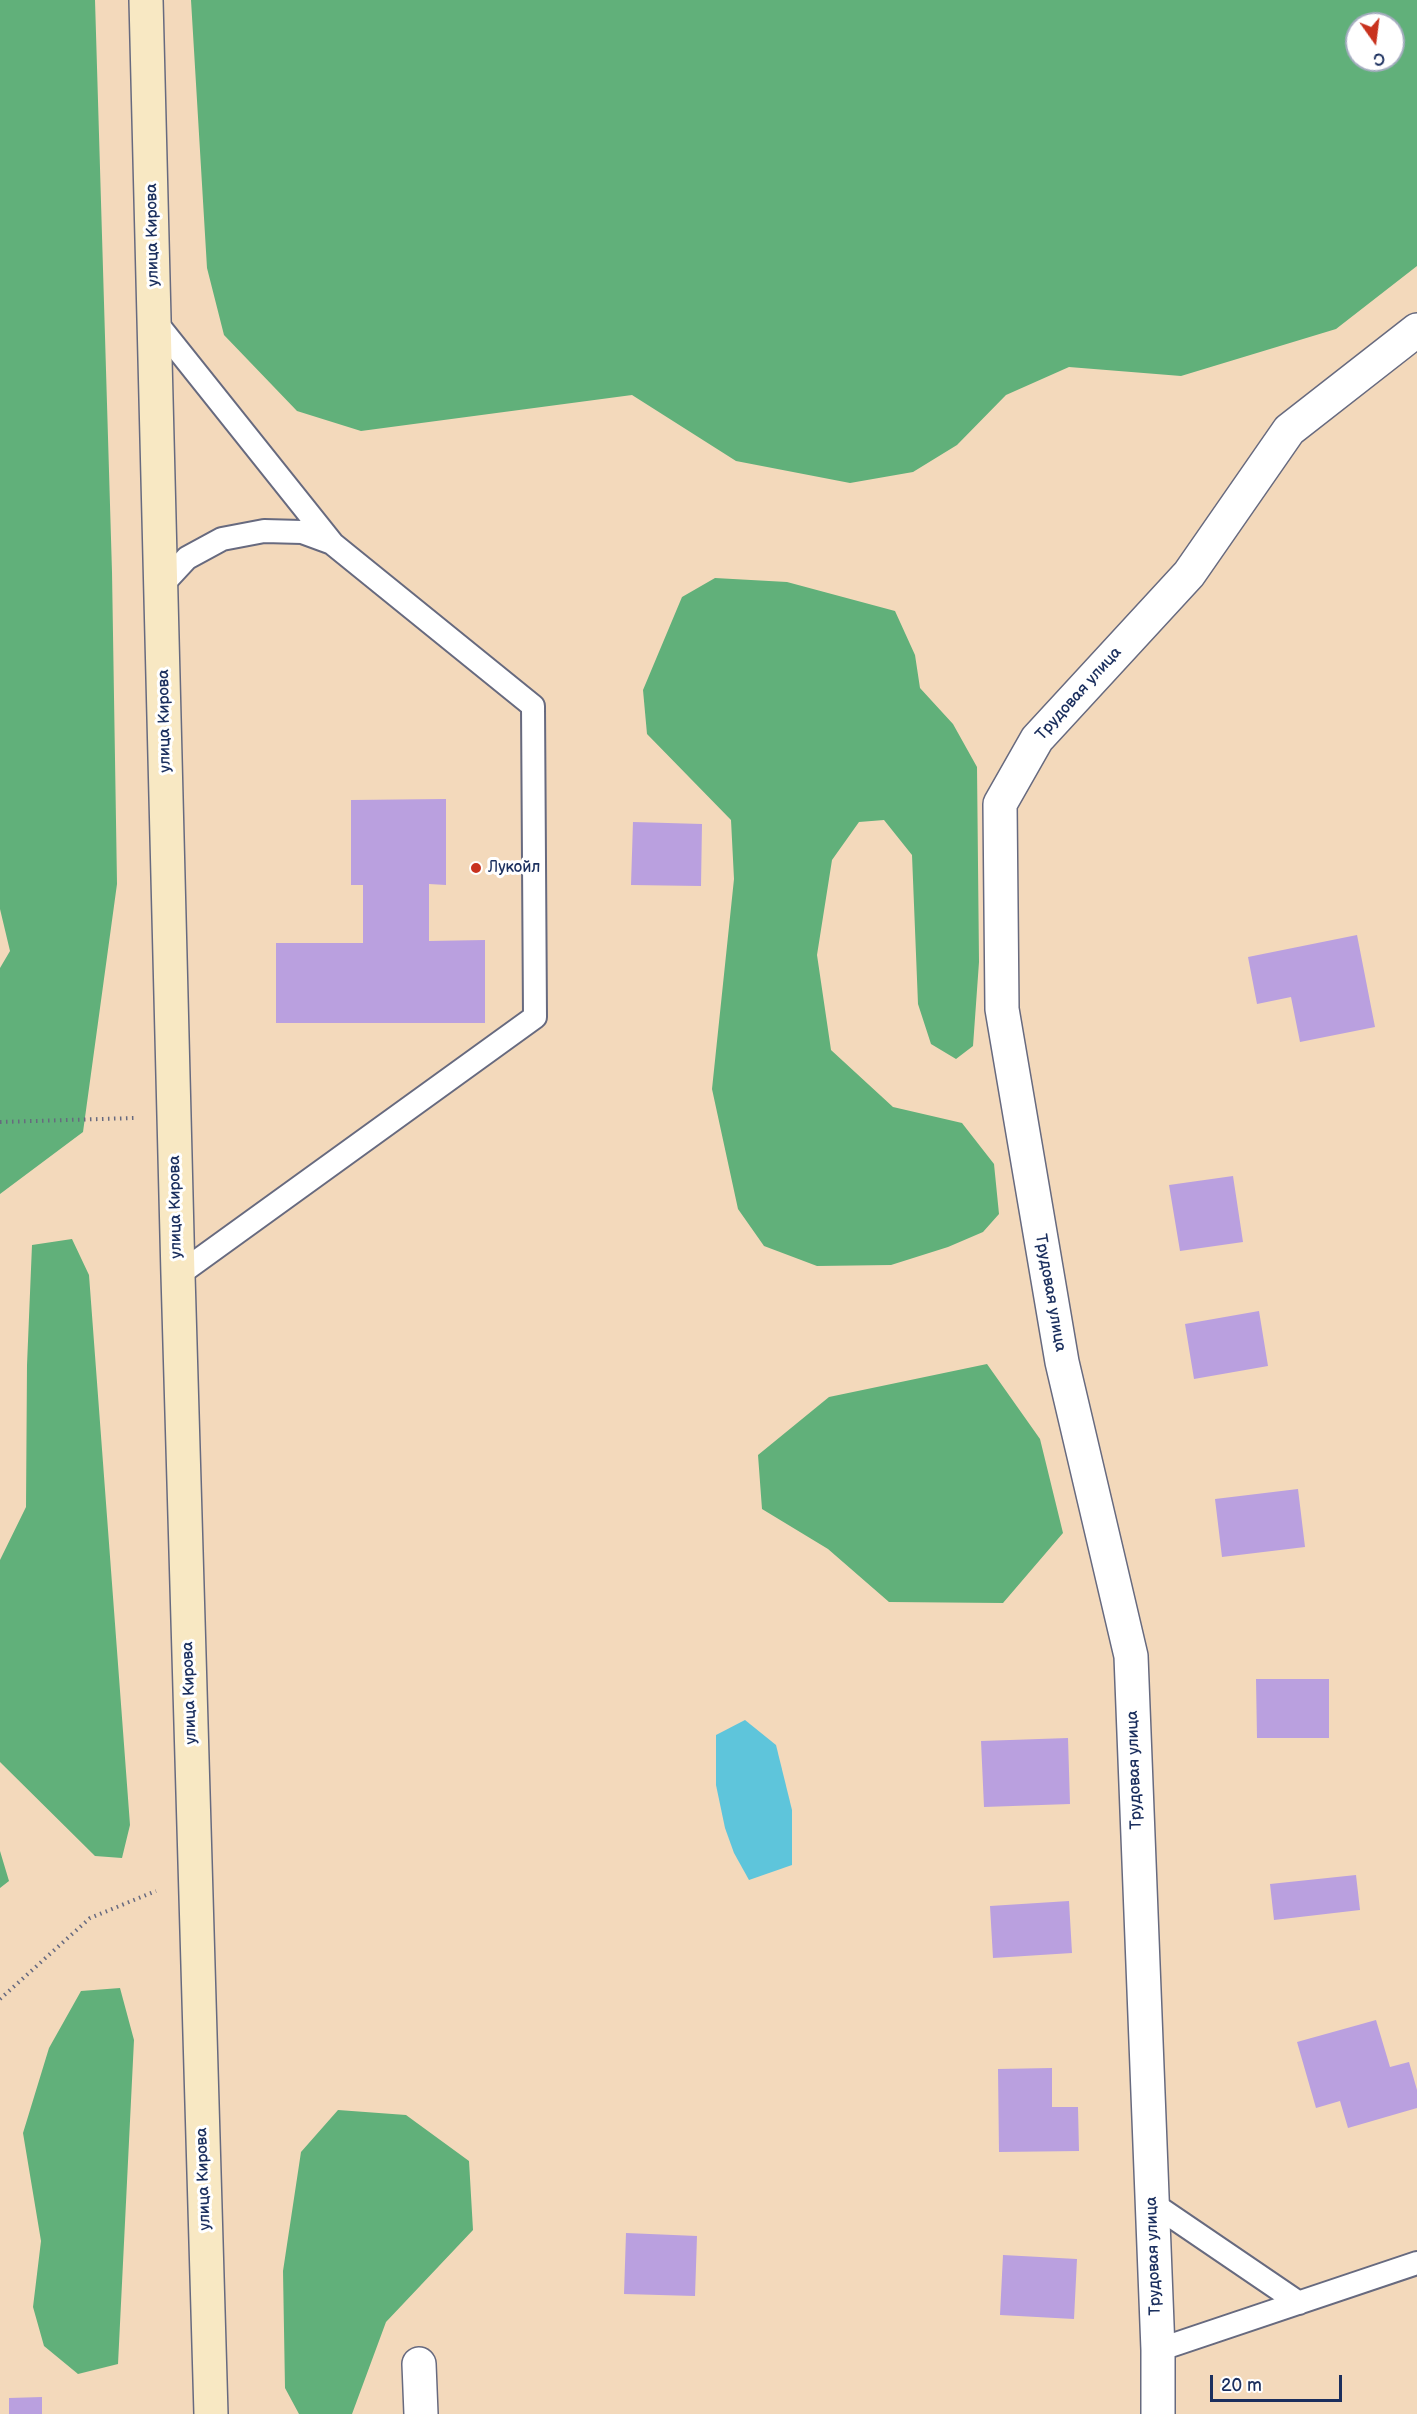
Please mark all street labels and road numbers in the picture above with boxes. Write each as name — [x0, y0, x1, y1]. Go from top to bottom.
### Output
street label: улица Кирова — [143, 183, 163, 287]
street label: Трудовая улица — [1032, 643, 1126, 745]
street label: улица Кирова — [155, 669, 175, 773]
street label: улица Кирова — [166, 1155, 186, 1259]
street label: Трудовая улица — [1030, 1233, 1070, 1353]
street label: улица Кирова — [179, 1641, 201, 1745]
street label: Трудовая улица — [1123, 1710, 1147, 1830]
street label: улица Кирова — [193, 2127, 215, 2231]
street label: Трудовая улица — [1142, 2196, 1166, 2316]

